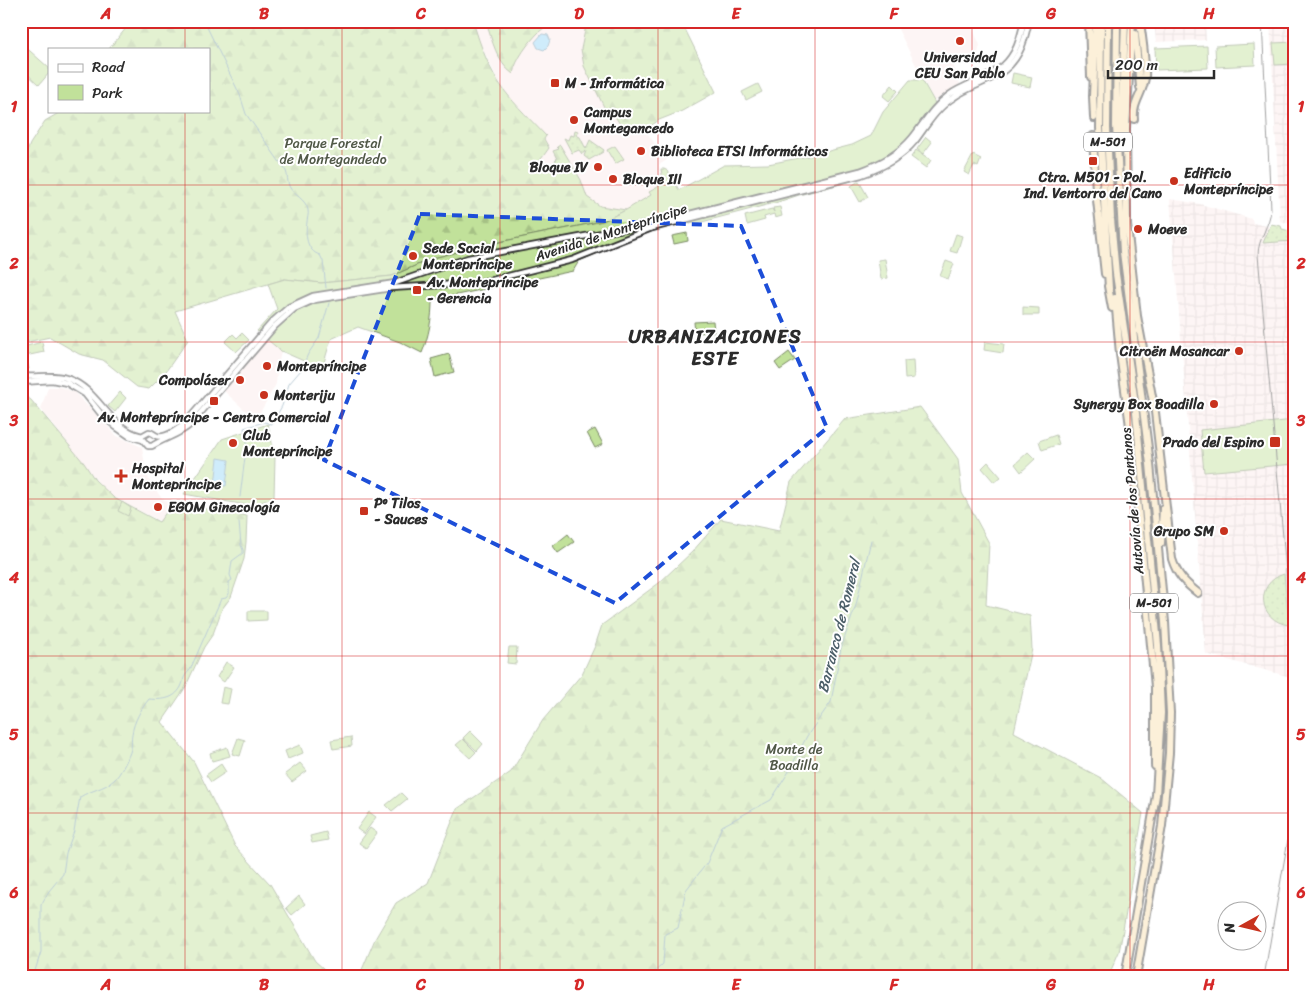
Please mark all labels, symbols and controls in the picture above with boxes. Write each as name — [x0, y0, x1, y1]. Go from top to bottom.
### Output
text: A — [100, 0, 111, 28]
text: B — [259, 0, 270, 28]
text: C — [415, 0, 427, 28]
text: D — [574, 0, 584, 28]
text: E — [732, 0, 742, 28]
text: F — [889, 0, 900, 28]
text: G — [1045, 0, 1057, 28]
text: H — [1202, 0, 1215, 28]
marker: Universidad CEU San Pablo — [954, 35, 966, 47]
place label: Universidad CEU San Pablo — [914, 45, 1005, 86]
legend — [48, 48, 210, 112]
scale bar — [1108, 48, 1214, 80]
text: 200 m — [1115, 52, 1159, 78]
text: Road — [92, 54, 125, 80]
place label: M - Informática — [564, 71, 665, 96]
marker: M - Informática — [549, 77, 561, 89]
text: Park — [92, 80, 123, 106]
text: 1 — [11, 92, 18, 121]
text: 1 — [1298, 92, 1305, 121]
place label: Campus Montegancedo — [583, 100, 675, 141]
marker: Campus Montegancedo — [568, 114, 580, 126]
park label: Parque Forestal de Montegandedo — [279, 131, 387, 172]
road number: M-501 — [1084, 132, 1132, 152]
place label: Biblioteca ETSI Informáticos — [651, 139, 828, 164]
marker: Biblioteca ETSI Informáticos — [635, 145, 647, 157]
place label: Bloque IV — [529, 155, 589, 180]
marker: Ctra. M501 - Pol. Ind. Ventorro del Cano — [1087, 155, 1099, 167]
marker: Bloque IV — [592, 161, 604, 173]
place label: Edificio Montepríncipe — [1183, 161, 1274, 202]
place label: Ctra. M501 - Pol. Ind. Ventorro del Cano — [1023, 165, 1162, 206]
place label: Bloque III — [623, 167, 683, 192]
marker: Bloque III — [607, 173, 619, 185]
marker: Edificio Montepríncipe — [1168, 175, 1180, 187]
street label: Avenida de Montepríncipe — [531, 196, 691, 269]
place label: Moeve — [1147, 217, 1187, 242]
marker: Moeve — [1132, 223, 1144, 235]
place label: Sede Social Montepríncipe — [422, 236, 513, 277]
text: 2 — [8, 249, 19, 278]
text: 2 — [1295, 249, 1306, 278]
marker: Sede Social Montepríncipe — [407, 250, 419, 262]
place label: Av. Montepríncipe - Gerencia — [426, 270, 539, 311]
marker: Av. Montepríncipe - Gerencia — [411, 284, 423, 296]
district label: URBANIZACIONES ESTE — [628, 320, 802, 375]
place label: Citroën Mosancar — [1119, 339, 1230, 364]
marker: Citroën Mosancar — [1233, 345, 1245, 357]
place label: Montepríncipe — [276, 354, 367, 379]
marker: Montepríncipe — [261, 360, 273, 372]
place label: Compoláser — [158, 368, 231, 393]
marker: Compoláser — [234, 374, 246, 386]
place label: Monteriju — [273, 383, 336, 408]
marker: Monteriju — [258, 389, 270, 401]
place label: Synergy Box Boadilla — [1073, 392, 1205, 417]
marker: Av. Montepríncipe - Centro Comercial — [208, 395, 220, 407]
marker: Synergy Box Boadilla — [1208, 398, 1220, 410]
place label: Av. Montepríncipe - Centro Comercial — [97, 405, 331, 430]
text: 3 — [9, 406, 19, 435]
text: 3 — [1296, 406, 1306, 435]
place label: Club Montepríncipe — [242, 423, 333, 464]
street label: Autovía de los Pantanos — [1114, 426, 1151, 576]
place label: Prado del Espino — [1163, 430, 1265, 455]
marker: Prado del Espino — [1268, 435, 1282, 449]
marker: Club Montepríncipe — [227, 437, 239, 449]
place label: Hospital Montepríncipe — [131, 456, 222, 497]
marker: Hospital Montepríncipe — [114, 469, 128, 483]
place label: Pº Tilos - Sauces — [374, 491, 428, 532]
place label: EGOM Ginecología — [168, 495, 280, 520]
marker: EGOM Ginecología — [152, 501, 164, 513]
marker: Pº Tilos - Sauces — [358, 505, 370, 517]
place label: Grupo SM — [1153, 519, 1215, 544]
marker: Grupo SM — [1218, 525, 1230, 537]
water label: Barranco de Romeral — [810, 553, 869, 695]
text: 4 — [8, 563, 19, 592]
text: 4 — [1295, 563, 1306, 592]
road number: M-501 — [1130, 594, 1178, 612]
text: 5 — [9, 720, 19, 749]
text: 5 — [1296, 720, 1306, 749]
park label: Monte de Boadilla — [765, 737, 823, 778]
text: 6 — [8, 878, 19, 907]
text: 6 — [1295, 878, 1306, 907]
north arrow — [1218, 900, 1268, 950]
text: N — [1217, 921, 1243, 935]
text: A — [100, 970, 111, 998]
text: B — [259, 970, 270, 998]
text: C — [415, 970, 427, 998]
text: D — [574, 970, 584, 998]
text: E — [732, 970, 742, 998]
text: F — [889, 970, 900, 998]
text: G — [1045, 970, 1057, 998]
text: H — [1202, 970, 1215, 998]

